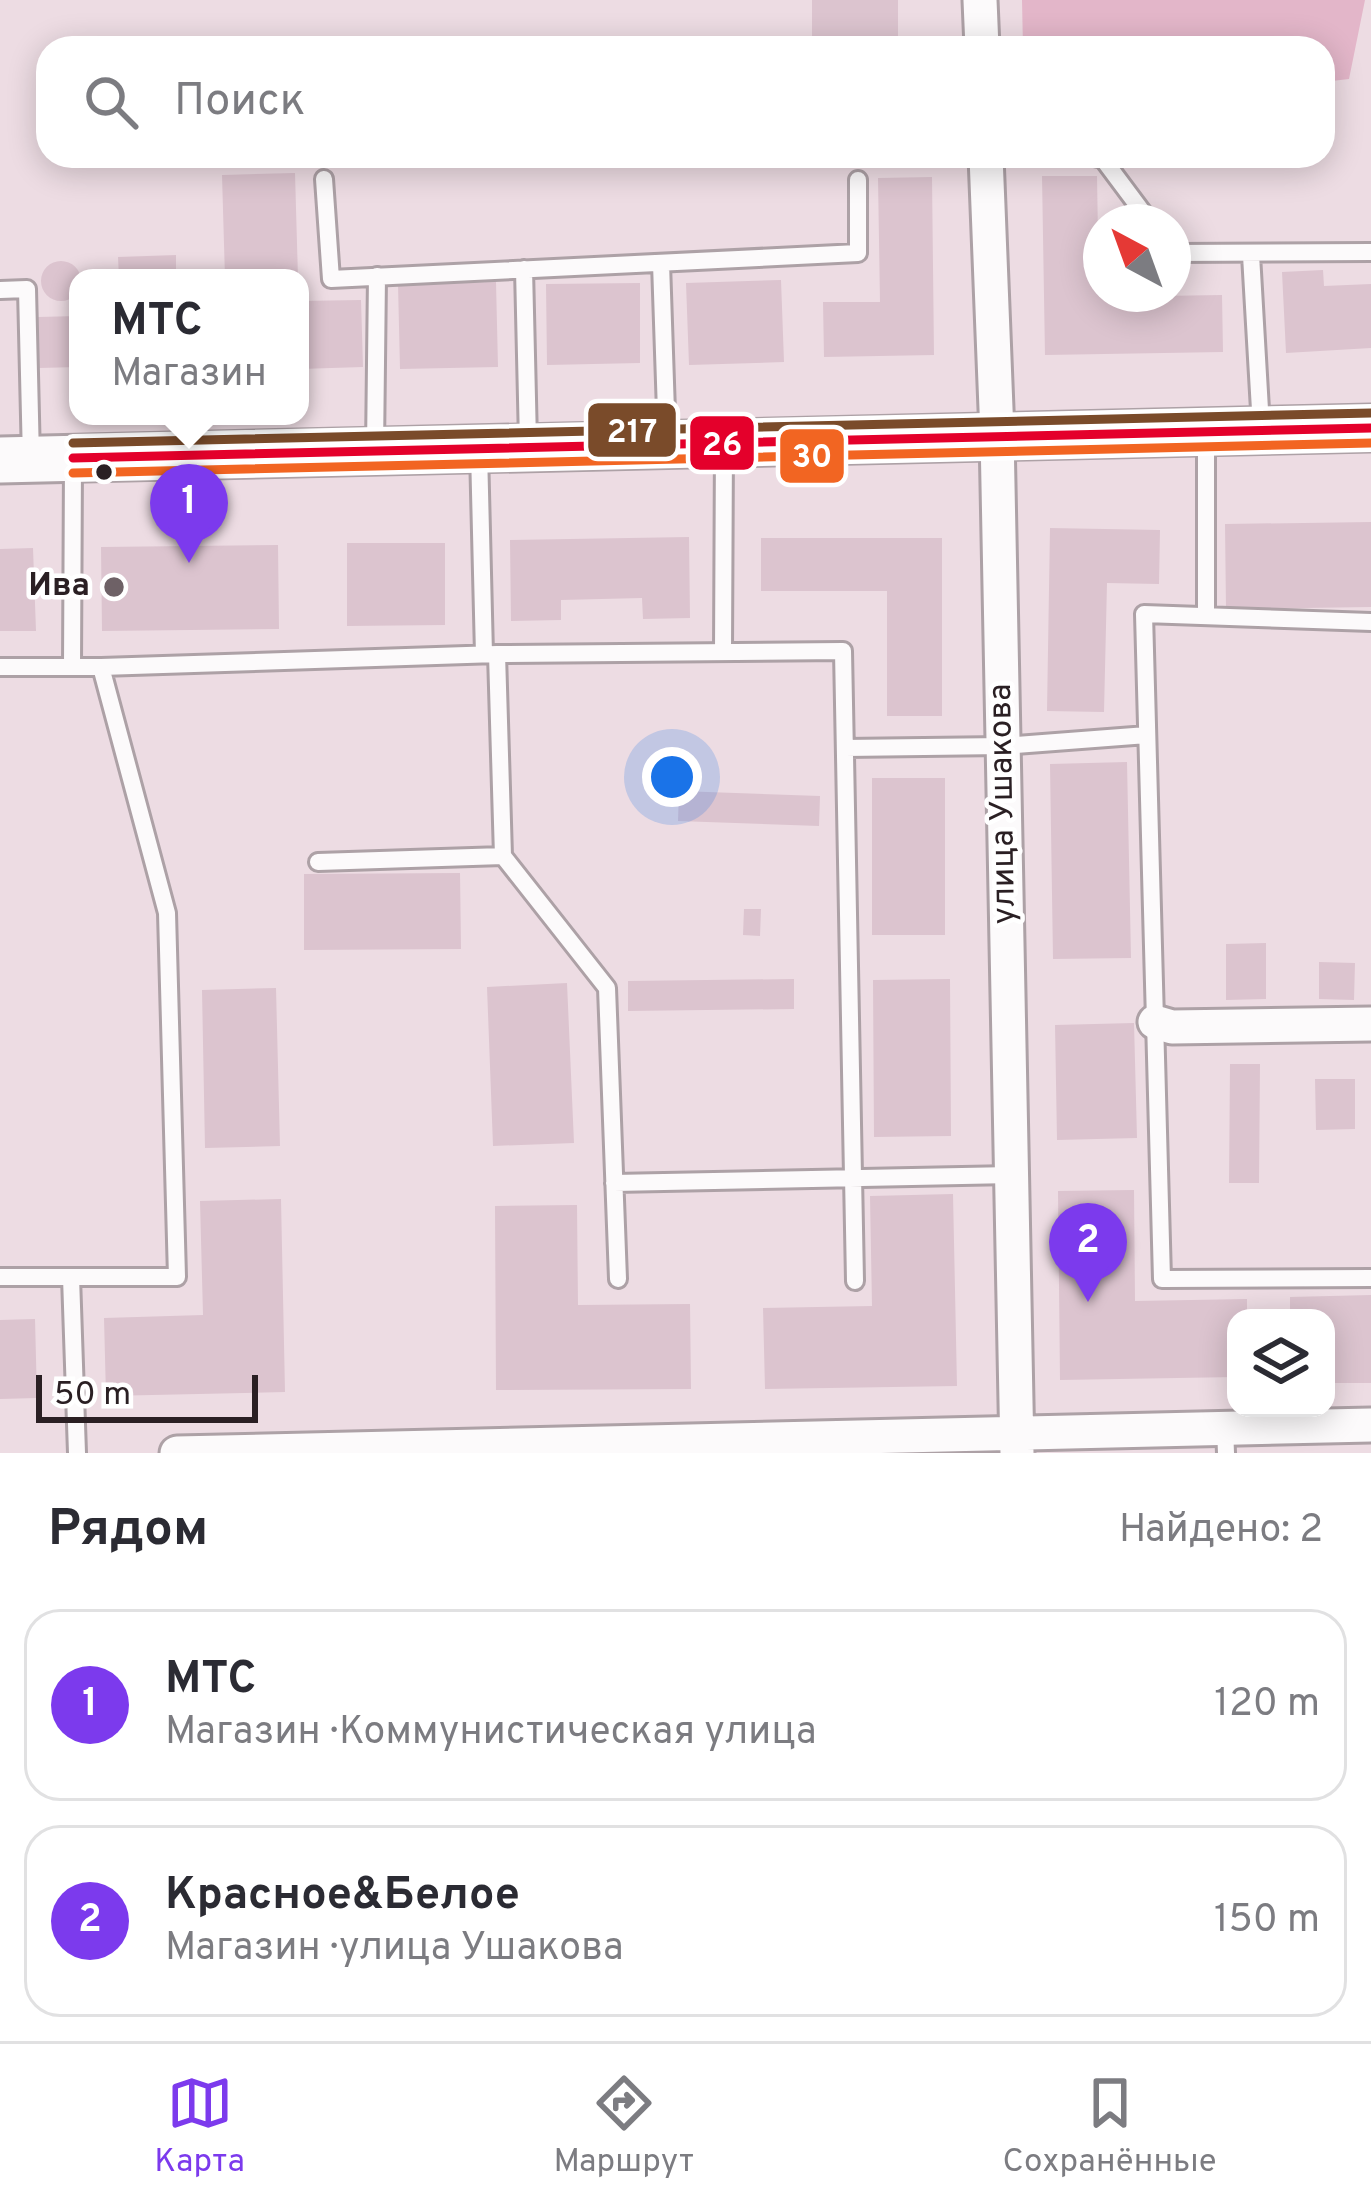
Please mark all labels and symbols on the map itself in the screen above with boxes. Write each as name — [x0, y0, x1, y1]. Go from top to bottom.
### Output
north arrow — [1083, 204, 1191, 312]
line badge: 217 — [586, 401, 678, 459]
text: 217 — [606, 413, 658, 455]
line badge: 26 — [688, 414, 756, 472]
text: 26 — [702, 426, 742, 468]
line badge: 30 — [778, 427, 846, 485]
text: 30 — [792, 438, 832, 480]
unlabelled marker — [93, 461, 115, 483]
pin: 1 — [150, 464, 228, 563]
place label: Ива — [28, 566, 90, 608]
marker: Ива — [101, 574, 127, 600]
street label: улица Ушакова — [981, 683, 1027, 925]
your location — [642, 747, 702, 807]
pin: 2 — [1049, 1203, 1127, 1302]
scale bar — [36, 1369, 258, 1422]

